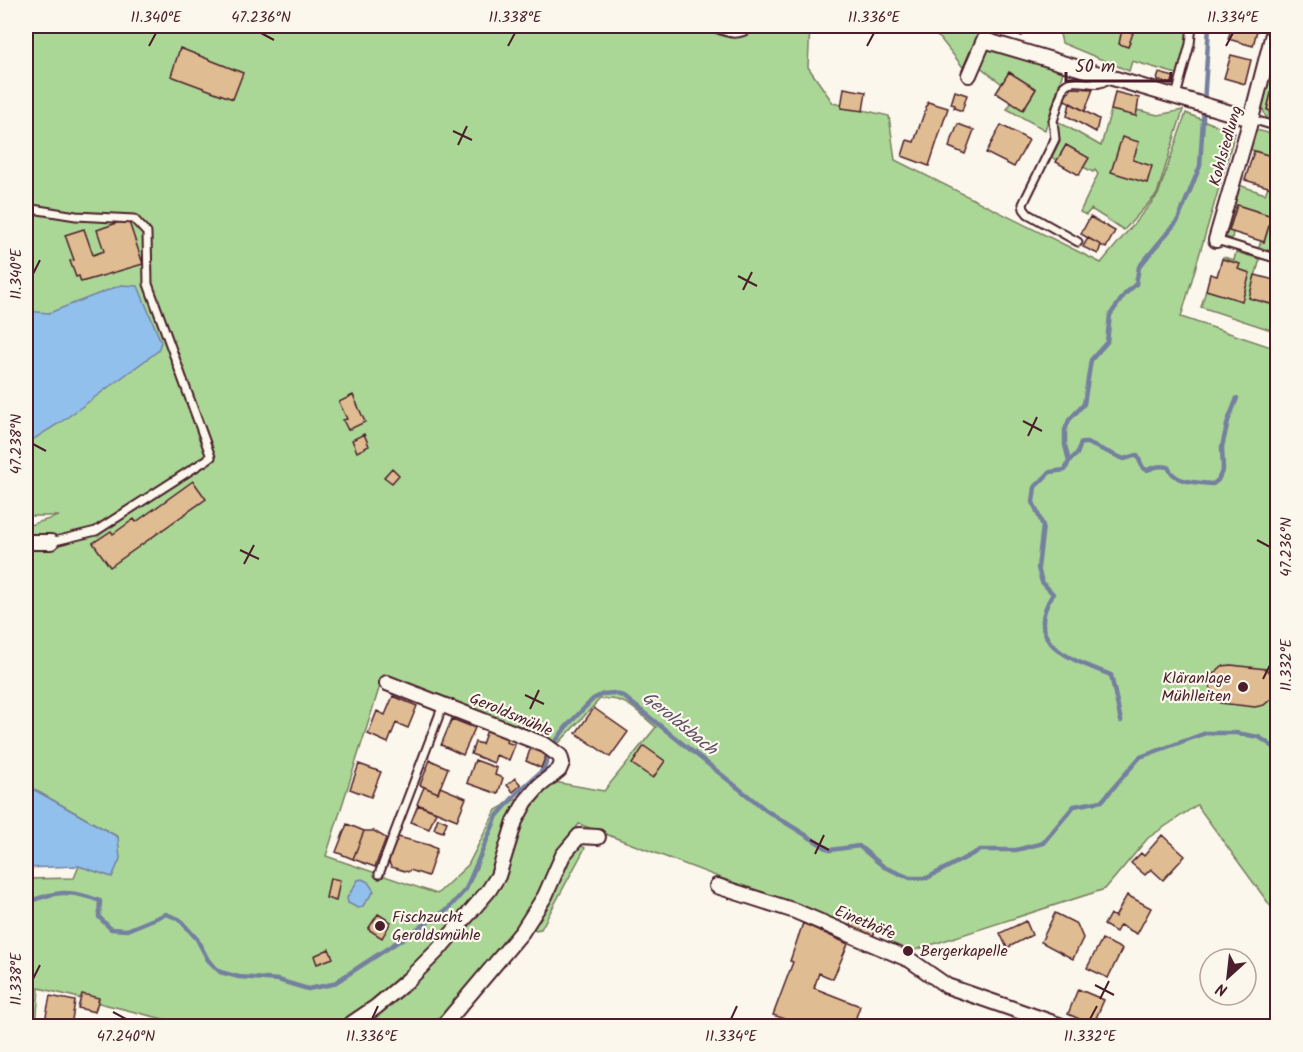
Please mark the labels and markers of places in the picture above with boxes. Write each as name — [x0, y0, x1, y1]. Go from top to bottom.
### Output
place label: Kläranlage Mühlleiten — [1161, 666, 1231, 709]
marker: Kläranlage Mühlleiten — [1236, 680, 1250, 694]
place label: Fischzucht Geroldsmühle — [392, 905, 480, 948]
marker: Fischzucht Geroldsmühle — [373, 919, 387, 933]
place label: Bergerkapelle — [920, 939, 1008, 964]
marker: Bergerkapelle — [901, 944, 915, 958]

